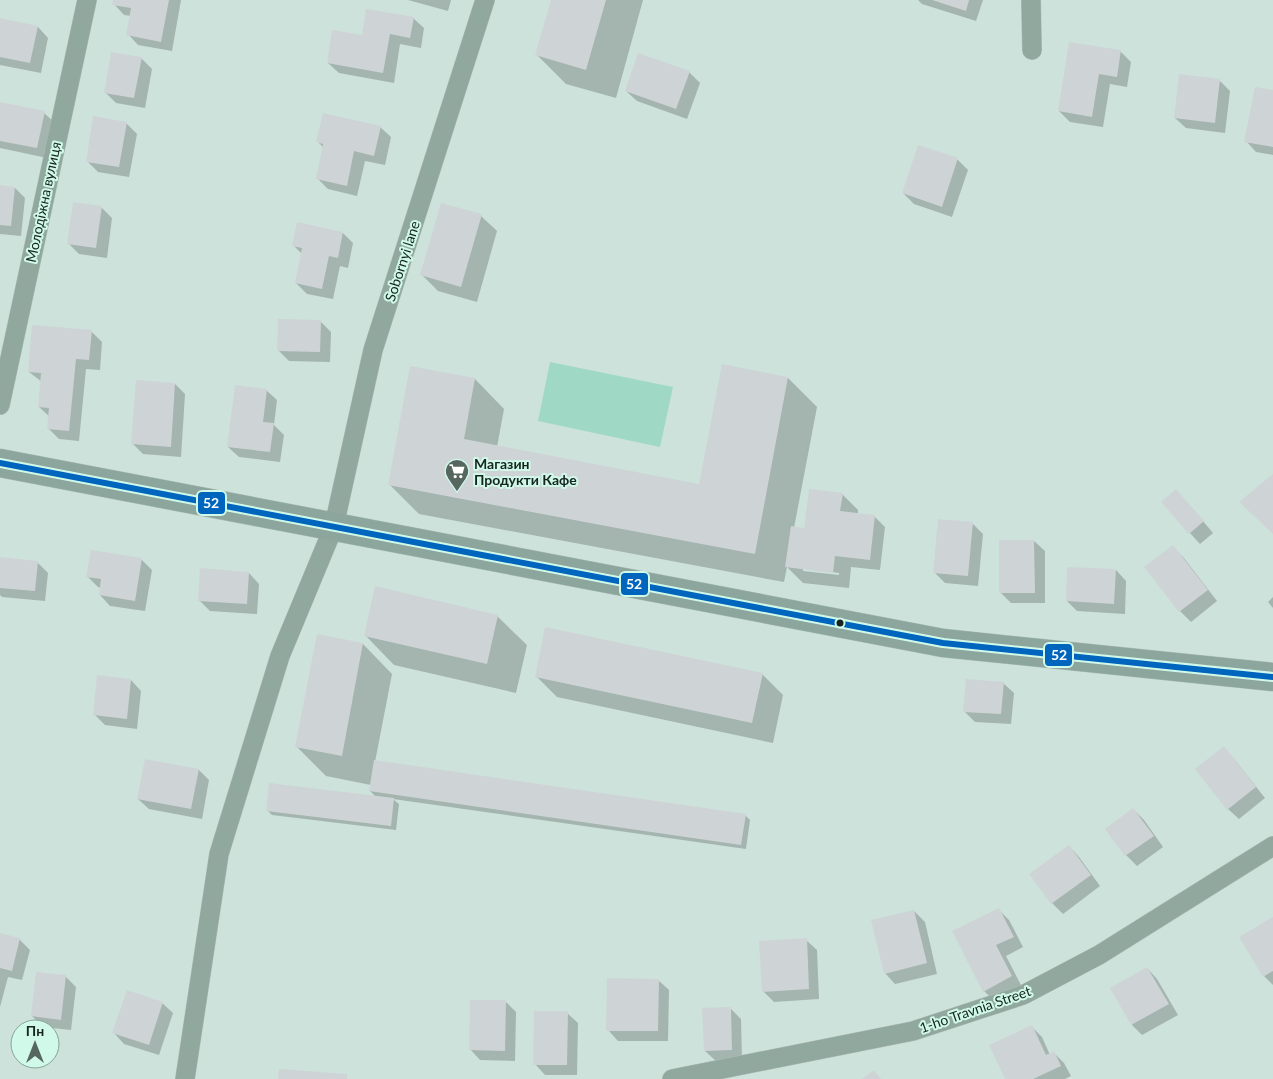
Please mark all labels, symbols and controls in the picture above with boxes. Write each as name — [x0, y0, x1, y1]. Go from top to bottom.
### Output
street label: Молодіжна вулиця — [22, 140, 64, 264]
street label: Sobornyi lane — [381, 219, 423, 303]
place label: Магазин Продукти Кафе — [474, 455, 577, 488]
supermarket icon: Магазин Продукти Кафе — [444, 458, 470, 492]
line badge: 52 — [197, 491, 226, 515]
text: 52 — [203, 494, 219, 511]
line badge: 52 — [620, 572, 649, 596]
text: 52 — [626, 575, 642, 592]
unlabelled marker — [835, 618, 845, 628]
line badge: 52 — [1044, 643, 1073, 667]
text: 52 — [1051, 646, 1067, 663]
street label: 1-ho Travnia Street — [917, 982, 1033, 1036]
north arrow — [10, 1019, 60, 1069]
text: Пн — [26, 1022, 44, 1039]

